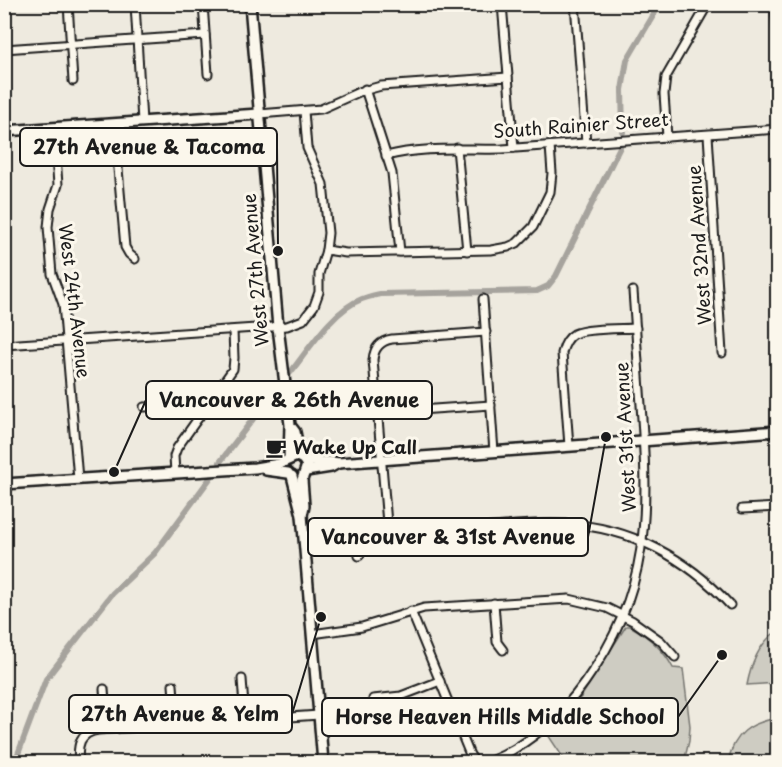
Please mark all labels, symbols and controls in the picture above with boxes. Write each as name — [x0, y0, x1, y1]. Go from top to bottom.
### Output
street label: South Rainier Street — [492, 105, 669, 144]
callout: 27th Avenue & Tacoma — [20, 128, 277, 166]
text: 27th Avenue & Tacoma — [33, 131, 266, 161]
street label: West 32nd Avenue — [679, 164, 718, 326]
street label: West 27th Avenue — [234, 192, 275, 348]
street label: West 24th Avenue — [53, 222, 98, 380]
street label: West 31st Avenue — [607, 361, 642, 513]
callout: Vancouver & 26th Avenue — [146, 381, 432, 419]
text: Vancouver & 26th Avenue — [159, 384, 419, 414]
place label: Wake Up Call — [293, 433, 417, 460]
cafe icon: Wake Up Call — [264, 436, 288, 460]
callout: Vancouver & 31st Avenue — [308, 518, 588, 556]
text: Vancouver & 31st Avenue — [321, 521, 575, 551]
callout: 27th Avenue & Yelm — [69, 695, 292, 733]
text: 27th Avenue & Yelm — [81, 698, 279, 728]
callout: Horse Heaven Hills Middle School — [322, 698, 678, 736]
text: Horse Heaven Hills Middle School — [335, 701, 665, 731]

